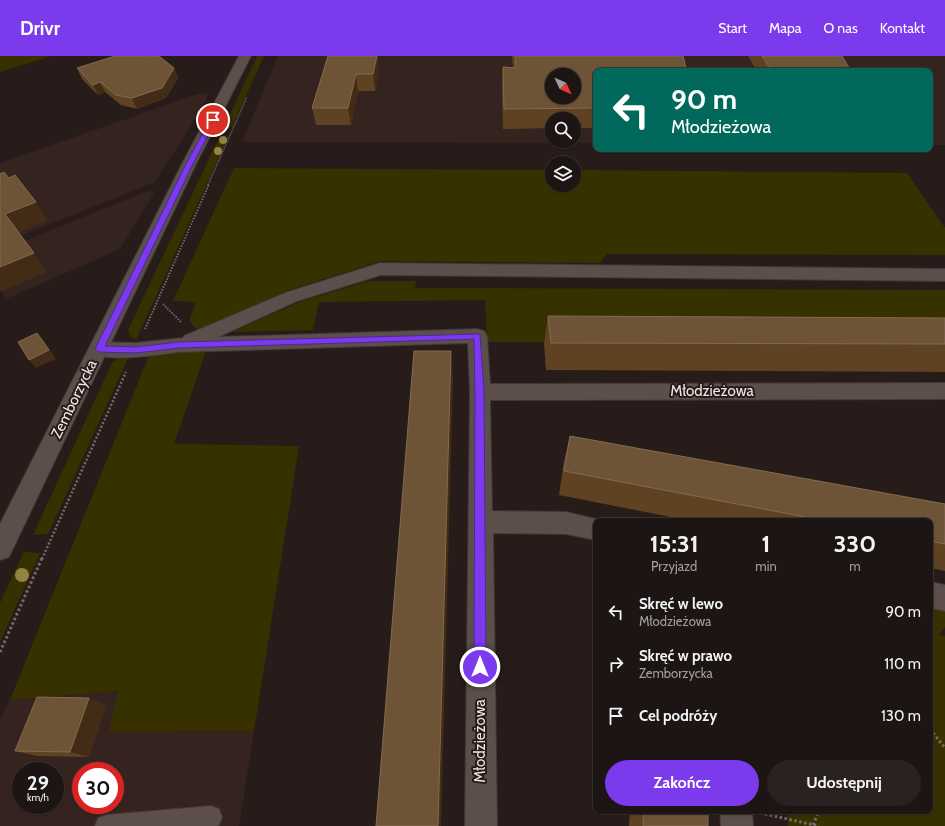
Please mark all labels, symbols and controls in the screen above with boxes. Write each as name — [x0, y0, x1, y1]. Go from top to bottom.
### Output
text: Drivr — [20, 17, 60, 40]
text: Start — [718, 19, 747, 37]
text: Mapa — [769, 19, 801, 37]
text: O nas — [823, 19, 858, 37]
text: Kontakt — [880, 19, 925, 37]
north arrow — [545, 68, 581, 104]
map controls — [545, 68, 581, 192]
text: 90 m — [671, 82, 737, 116]
icon: left — [605, 84, 657, 136]
pin — [196, 103, 230, 137]
icon: arrive — [202, 109, 224, 131]
button: search — [545, 112, 581, 148]
text: Młodzieżowa — [671, 116, 771, 138]
button: layers — [545, 156, 581, 192]
street label: Zemborzycka — [47, 356, 101, 441]
street label: Młodzieżowa — [670, 382, 755, 400]
text: 15:31 — [650, 529, 699, 558]
text: 1 — [762, 529, 770, 558]
text: 330 — [833, 529, 876, 558]
text: Przyjazd — [651, 558, 697, 574]
text: min — [755, 558, 777, 574]
text: m — [849, 558, 861, 574]
text: Skręć w lewo — [639, 595, 723, 613]
icon: left — [605, 601, 627, 623]
text: 90 m — [885, 603, 921, 621]
text: Młodzieżowa — [639, 613, 711, 629]
position arrow — [459, 646, 501, 688]
text: Skręć w prawo — [639, 647, 732, 665]
icon: right — [605, 653, 627, 675]
text: 110 m — [884, 655, 921, 673]
text: Zemborzycka — [639, 665, 713, 681]
street label: Młodzieżowa — [471, 698, 489, 783]
icon: arrive — [605, 705, 627, 727]
text: Cel podróży — [639, 707, 717, 725]
text: 130 m — [881, 707, 921, 725]
button: Zakończ — [605, 760, 759, 806]
button: Udostępnij — [767, 760, 921, 806]
speed limit sign: 30 — [72, 762, 124, 814]
text: 29 — [27, 771, 49, 795]
text: km/h — [27, 791, 49, 804]

